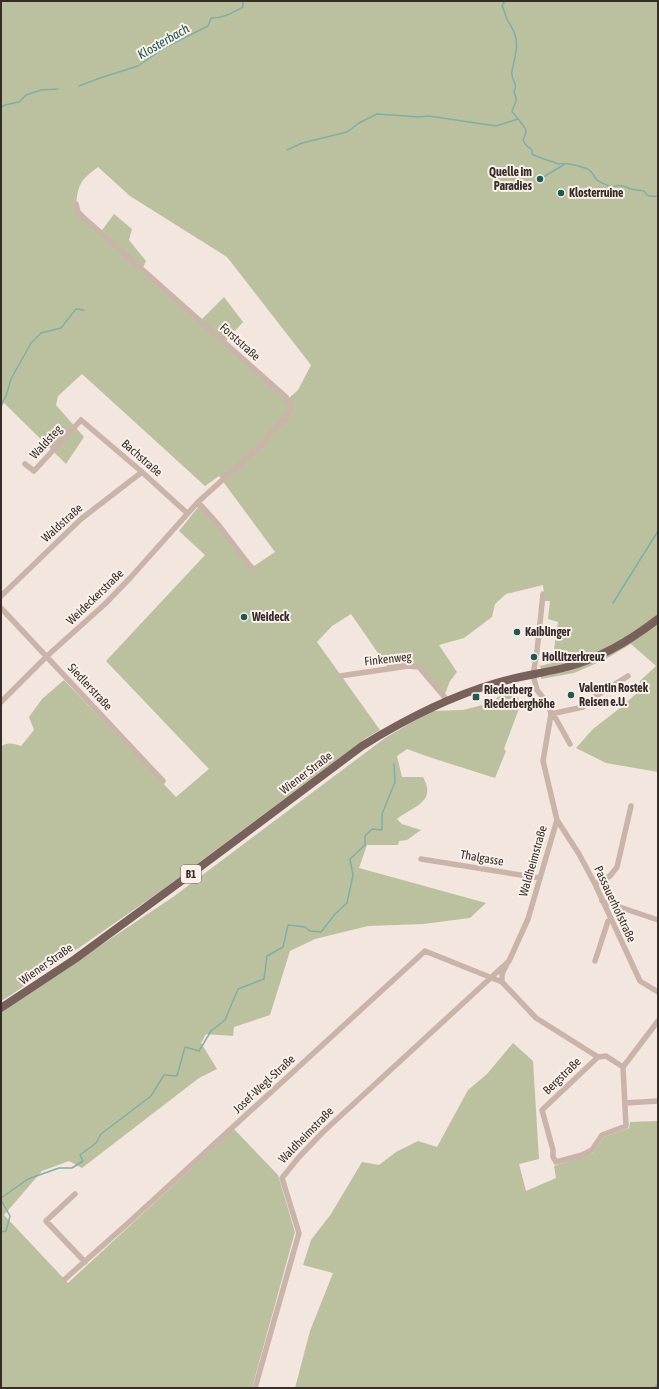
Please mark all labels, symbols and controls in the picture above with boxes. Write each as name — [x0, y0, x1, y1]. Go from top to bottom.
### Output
water label: Klosterbach — [135, 20, 192, 62]
place label: Quelle im Paradies — [489, 165, 533, 193]
marker: Quelle im Paradies — [535, 174, 545, 184]
place label: Klosterruine — [569, 186, 624, 200]
marker: Klosterruine — [556, 188, 566, 198]
street label: Forststraße — [217, 320, 263, 364]
street label: Waldsteg — [27, 422, 66, 462]
street label: Bachstraße — [119, 437, 165, 479]
street label: Waldstraße — [39, 501, 85, 545]
street label: Weideckerstraße — [64, 566, 126, 628]
place label: Weideck — [251, 610, 290, 624]
marker: Weideck — [239, 612, 249, 622]
place label: Kaiblinger — [525, 625, 571, 639]
marker: Kaiblinger — [512, 627, 522, 637]
street label: Finkenweg — [364, 649, 413, 668]
place label: Hollitzerkreuz — [542, 650, 605, 664]
marker: Hollitzerkreuz — [529, 652, 539, 662]
street label: Siedlerstraße — [65, 661, 115, 713]
place label: Valentin Rostek Reisen e.U. — [578, 681, 649, 709]
place label: Riederberg Riederberghöhe — [484, 683, 556, 711]
marker: Valentin Rostek Reisen e.U. — [566, 690, 576, 700]
marker: Riederberg Riederberghöhe — [471, 692, 481, 702]
street label: Wiener Straße — [277, 749, 335, 797]
street label: Waldheimstraße — [516, 824, 550, 898]
street label: Thalgasse — [459, 847, 505, 869]
street label: Passauerhofstraße — [591, 864, 639, 944]
road number: B1 — [181, 865, 201, 883]
street label: Wiener Straße — [17, 941, 75, 987]
street label: Josef-Wegl-Straße — [230, 1052, 298, 1116]
street label: Bergstraße — [540, 1055, 584, 1097]
street label: Waldheimstraße — [276, 1104, 336, 1166]

